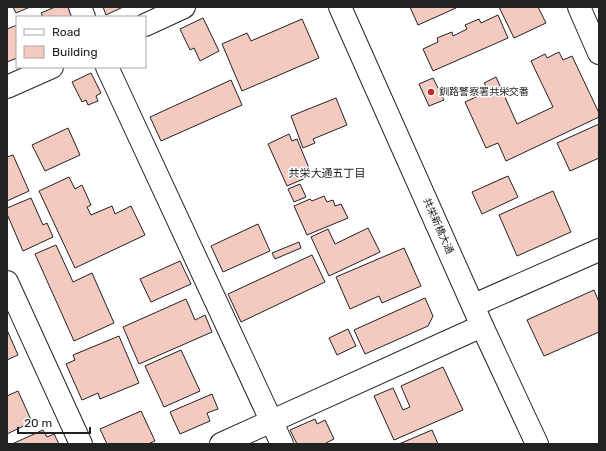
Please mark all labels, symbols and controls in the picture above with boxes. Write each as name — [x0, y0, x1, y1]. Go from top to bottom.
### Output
legend — [16, 16, 146, 68]
text: Road — [52, 25, 80, 39]
text: Building — [52, 45, 98, 59]
place label: 釧路警察署共栄交番 — [439, 86, 529, 98]
marker: 釧路警察署共栄交番 — [426, 87, 436, 97]
district label: 共栄大通五丁目 — [289, 167, 366, 180]
street label: 共栄新橋大通 — [420, 196, 456, 256]
scale bar — [18, 409, 90, 435]
text: 20 m — [24, 416, 52, 430]

